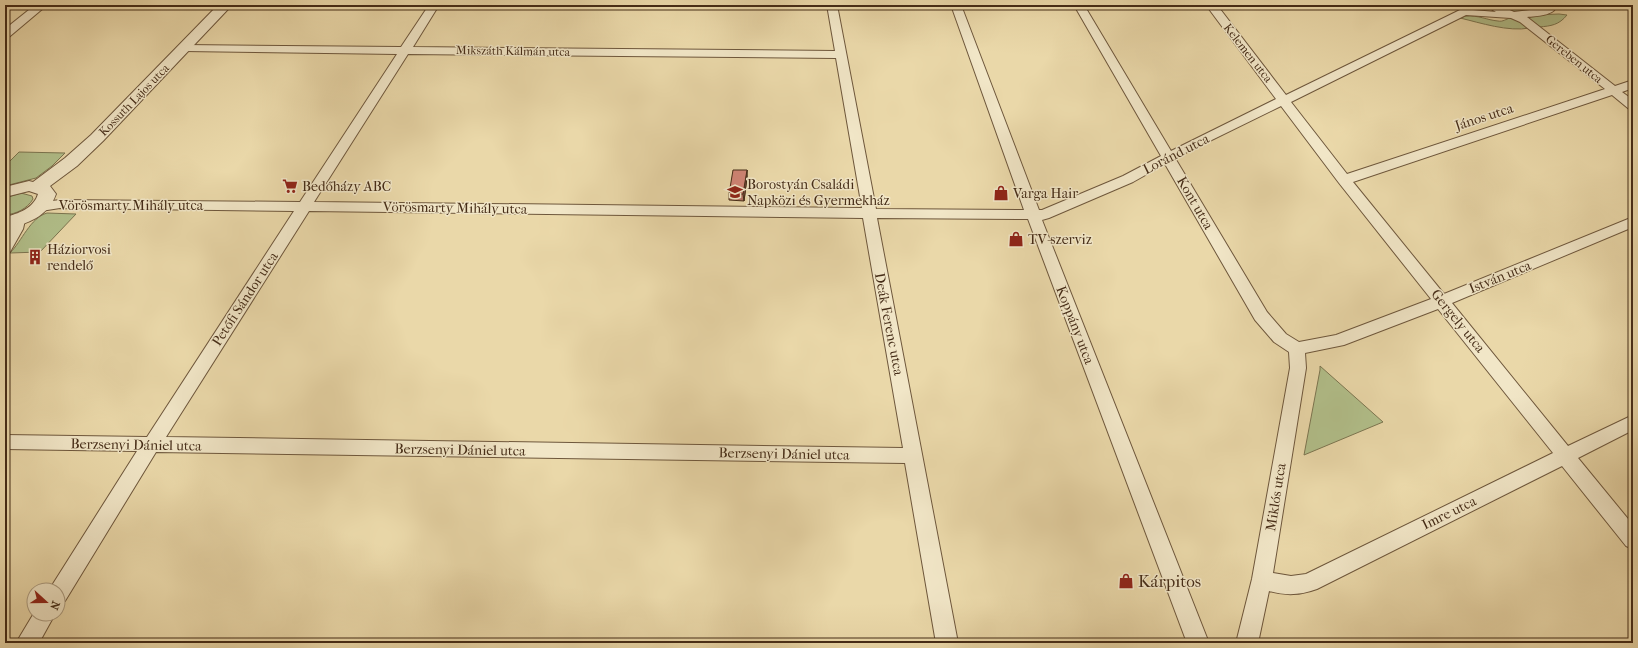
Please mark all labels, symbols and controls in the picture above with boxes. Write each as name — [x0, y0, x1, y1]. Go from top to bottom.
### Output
street label: Kelemen utca — [1221, 21, 1276, 86]
street label: Gereben utca — [1543, 32, 1606, 86]
street label: Mikszáth Kálmán utca — [456, 43, 571, 59]
street label: Kossuth Lajos utca — [96, 61, 172, 139]
street label: János utca — [1452, 99, 1516, 135]
street label: Loránd utca — [1140, 130, 1212, 178]
street label: Kont utca — [1173, 173, 1217, 233]
place label: Borostyán Családi Napközi és Gyermekház — [747, 176, 890, 209]
supermarket icon: Bedőházy ABC — [281, 177, 299, 195]
place label: Bedőházy ABC — [302, 178, 391, 195]
school or university icon: Borostyán Családi Napközi és Gyermekház — [726, 183, 744, 201]
shop icon: Varga Hair — [992, 184, 1010, 202]
place label: Varga Hair — [1012, 185, 1078, 202]
street label: Vörösmarty Mihály utca — [58, 197, 204, 214]
street label: Vörösmarty Mihály utca — [382, 198, 528, 218]
shop icon: TV-szerviz — [1007, 230, 1025, 248]
place label: TV-szerviz — [1028, 231, 1092, 248]
place label: Háziorvosi rendelő — [47, 241, 111, 274]
building icon: Háziorvosi rendelő — [26, 248, 44, 266]
street label: Petőfi Sándor utca — [208, 248, 282, 349]
street label: István utca — [1466, 257, 1534, 297]
street label: Deák Ferenc utca — [871, 271, 907, 377]
street label: Koppány utca — [1052, 284, 1098, 367]
street label: Gergely utca — [1427, 286, 1489, 357]
street label: Berzsenyi Dániel utca — [70, 435, 202, 455]
street label: Berzsenyi Dániel utca — [394, 440, 526, 460]
street label: Berzsenyi Dániel utca — [718, 444, 850, 464]
street label: Miklós utca — [1262, 461, 1290, 532]
street label: Imre utca — [1419, 492, 1479, 533]
place label: Kárpitos — [1138, 571, 1201, 591]
shop icon: Kárpitos — [1117, 572, 1135, 590]
north arrow — [26, 582, 66, 622]
text: N — [47, 599, 62, 612]

